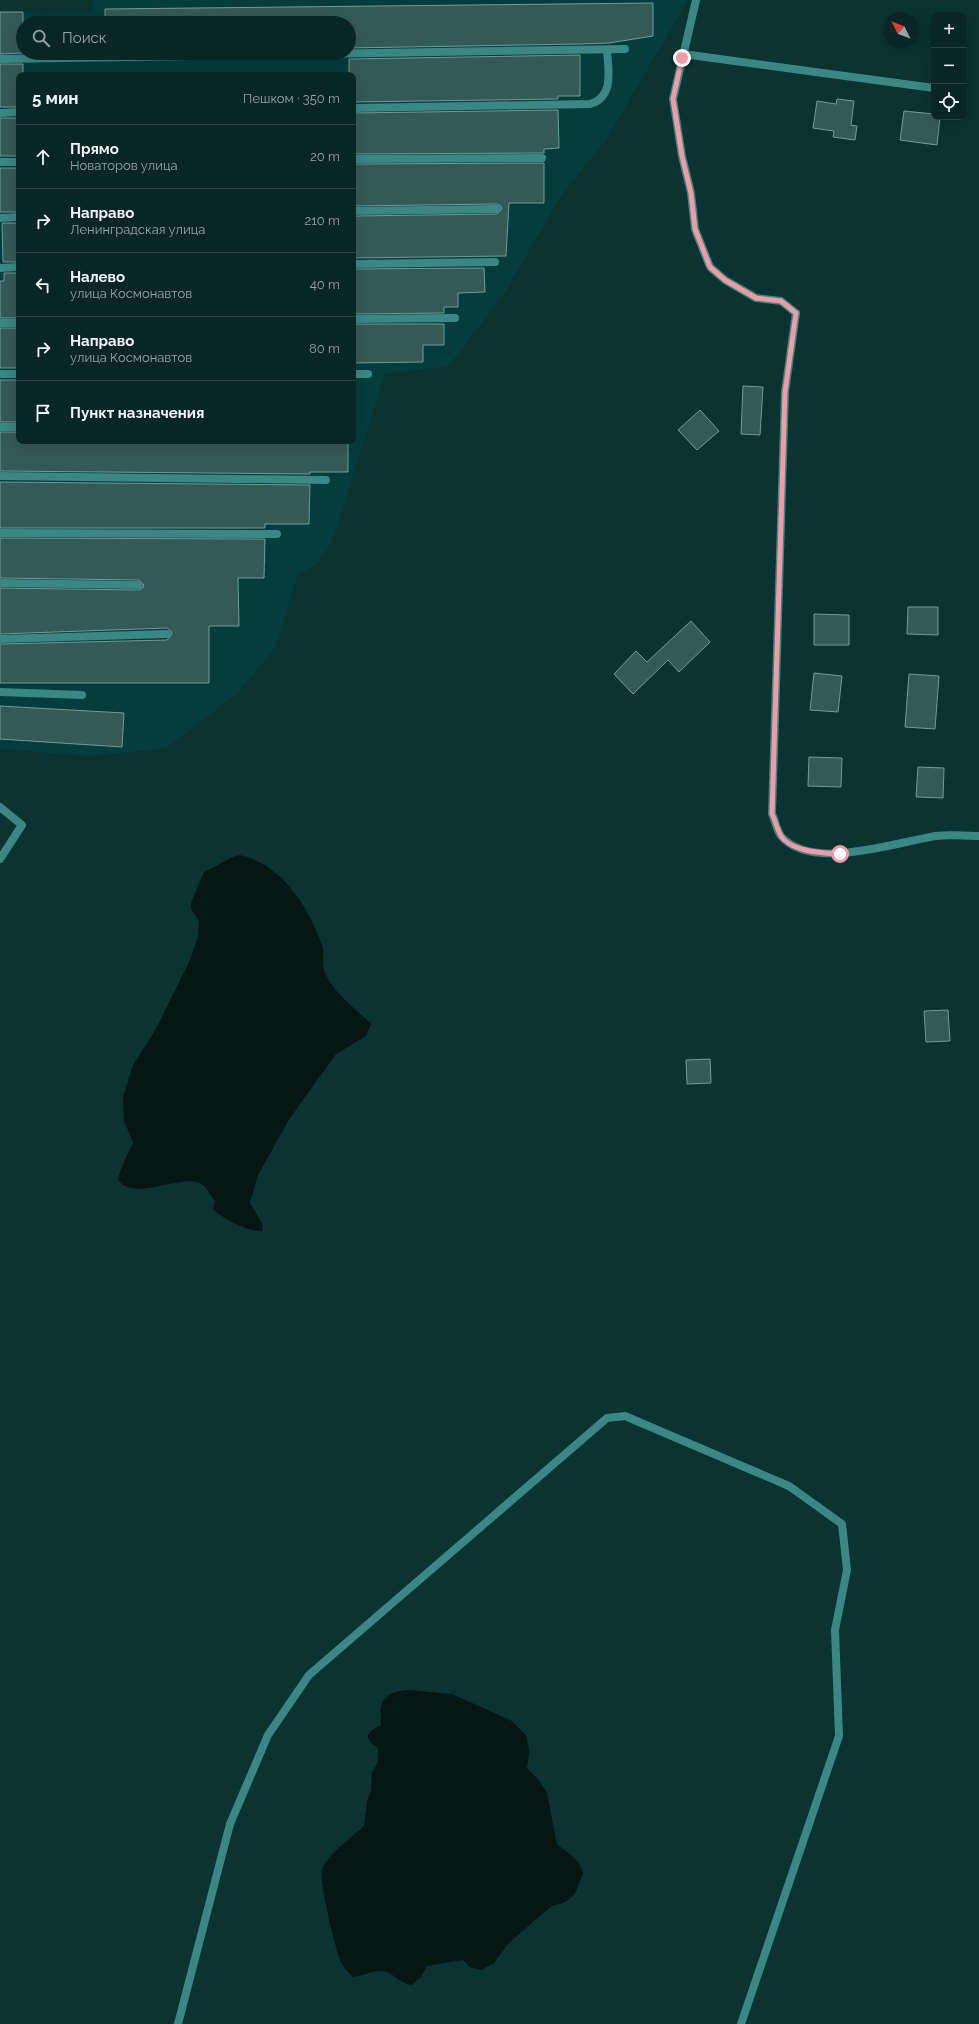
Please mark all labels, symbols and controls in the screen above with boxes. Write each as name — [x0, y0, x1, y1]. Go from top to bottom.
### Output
north arrow — [883, 12, 919, 48]
map controls — [931, 12, 967, 120]
button: + — [931, 12, 967, 48]
search box — [16, 16, 356, 60]
icon: search — [30, 27, 52, 49]
text: Поиск — [62, 29, 107, 47]
button: − — [931, 48, 967, 84]
route end — [673, 49, 691, 67]
button: locate — [931, 84, 967, 120]
text: 5 мин — [32, 88, 79, 108]
text: Пешком · 350 m — [243, 91, 340, 106]
text: Прямо — [70, 140, 119, 158]
icon: ahead — [32, 146, 54, 168]
text: 20 m — [310, 149, 340, 164]
text: Новаторов улица — [70, 158, 178, 173]
text: Направо — [70, 204, 134, 222]
icon: right — [32, 210, 54, 232]
text: 210 m — [304, 213, 340, 228]
text: Ленинградская улица — [70, 222, 205, 237]
text: Налево — [70, 268, 125, 286]
icon: left — [32, 274, 54, 296]
text: 40 m — [310, 277, 340, 292]
text: улица Космонавтов — [70, 286, 192, 301]
text: Направо — [70, 332, 134, 350]
icon: right — [32, 338, 54, 360]
text: 80 m — [309, 341, 340, 356]
text: улица Космонавтов — [70, 350, 192, 365]
icon: arrive — [32, 402, 54, 424]
text: Пункт назначения — [70, 404, 204, 422]
route start — [831, 845, 849, 863]

